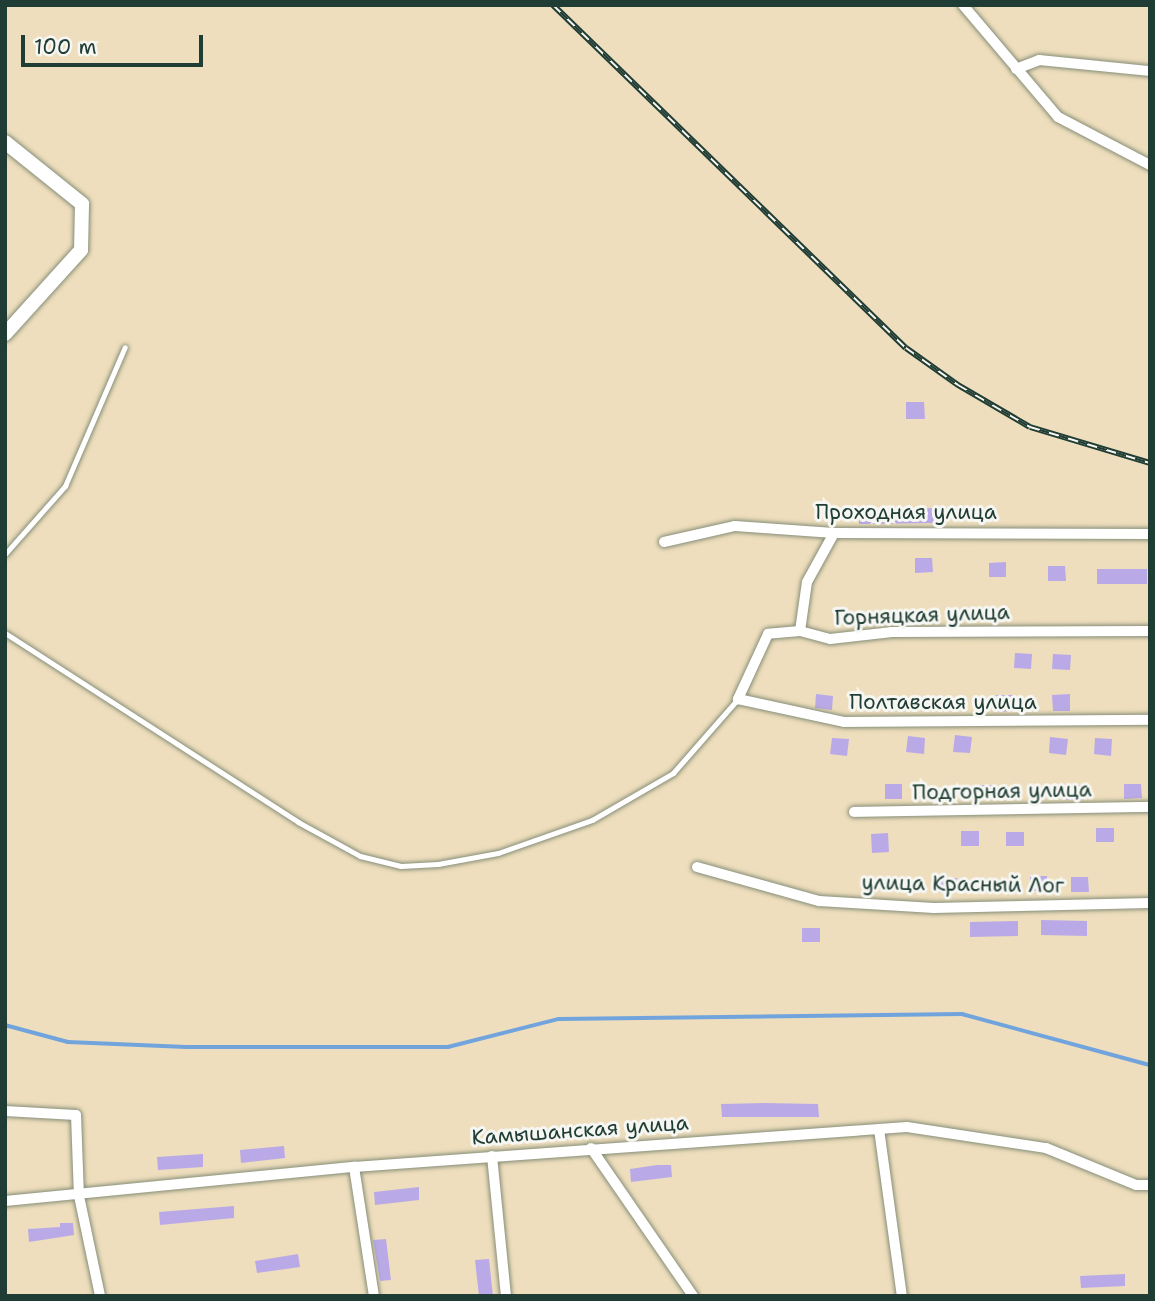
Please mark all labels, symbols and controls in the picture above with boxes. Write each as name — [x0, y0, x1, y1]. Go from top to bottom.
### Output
scale bar — [24, 21, 206, 65]
text: 100 m — [34, 33, 97, 61]
street label: Проходная улица — [815, 499, 997, 525]
street label: Горняцкая улица — [834, 599, 1010, 631]
street label: Полтавская улица — [849, 689, 1037, 715]
street label: Подгорная улица — [912, 777, 1092, 805]
street label: улица Красный Лог — [861, 870, 1065, 898]
street label: Камышанская улица — [471, 1110, 689, 1150]

